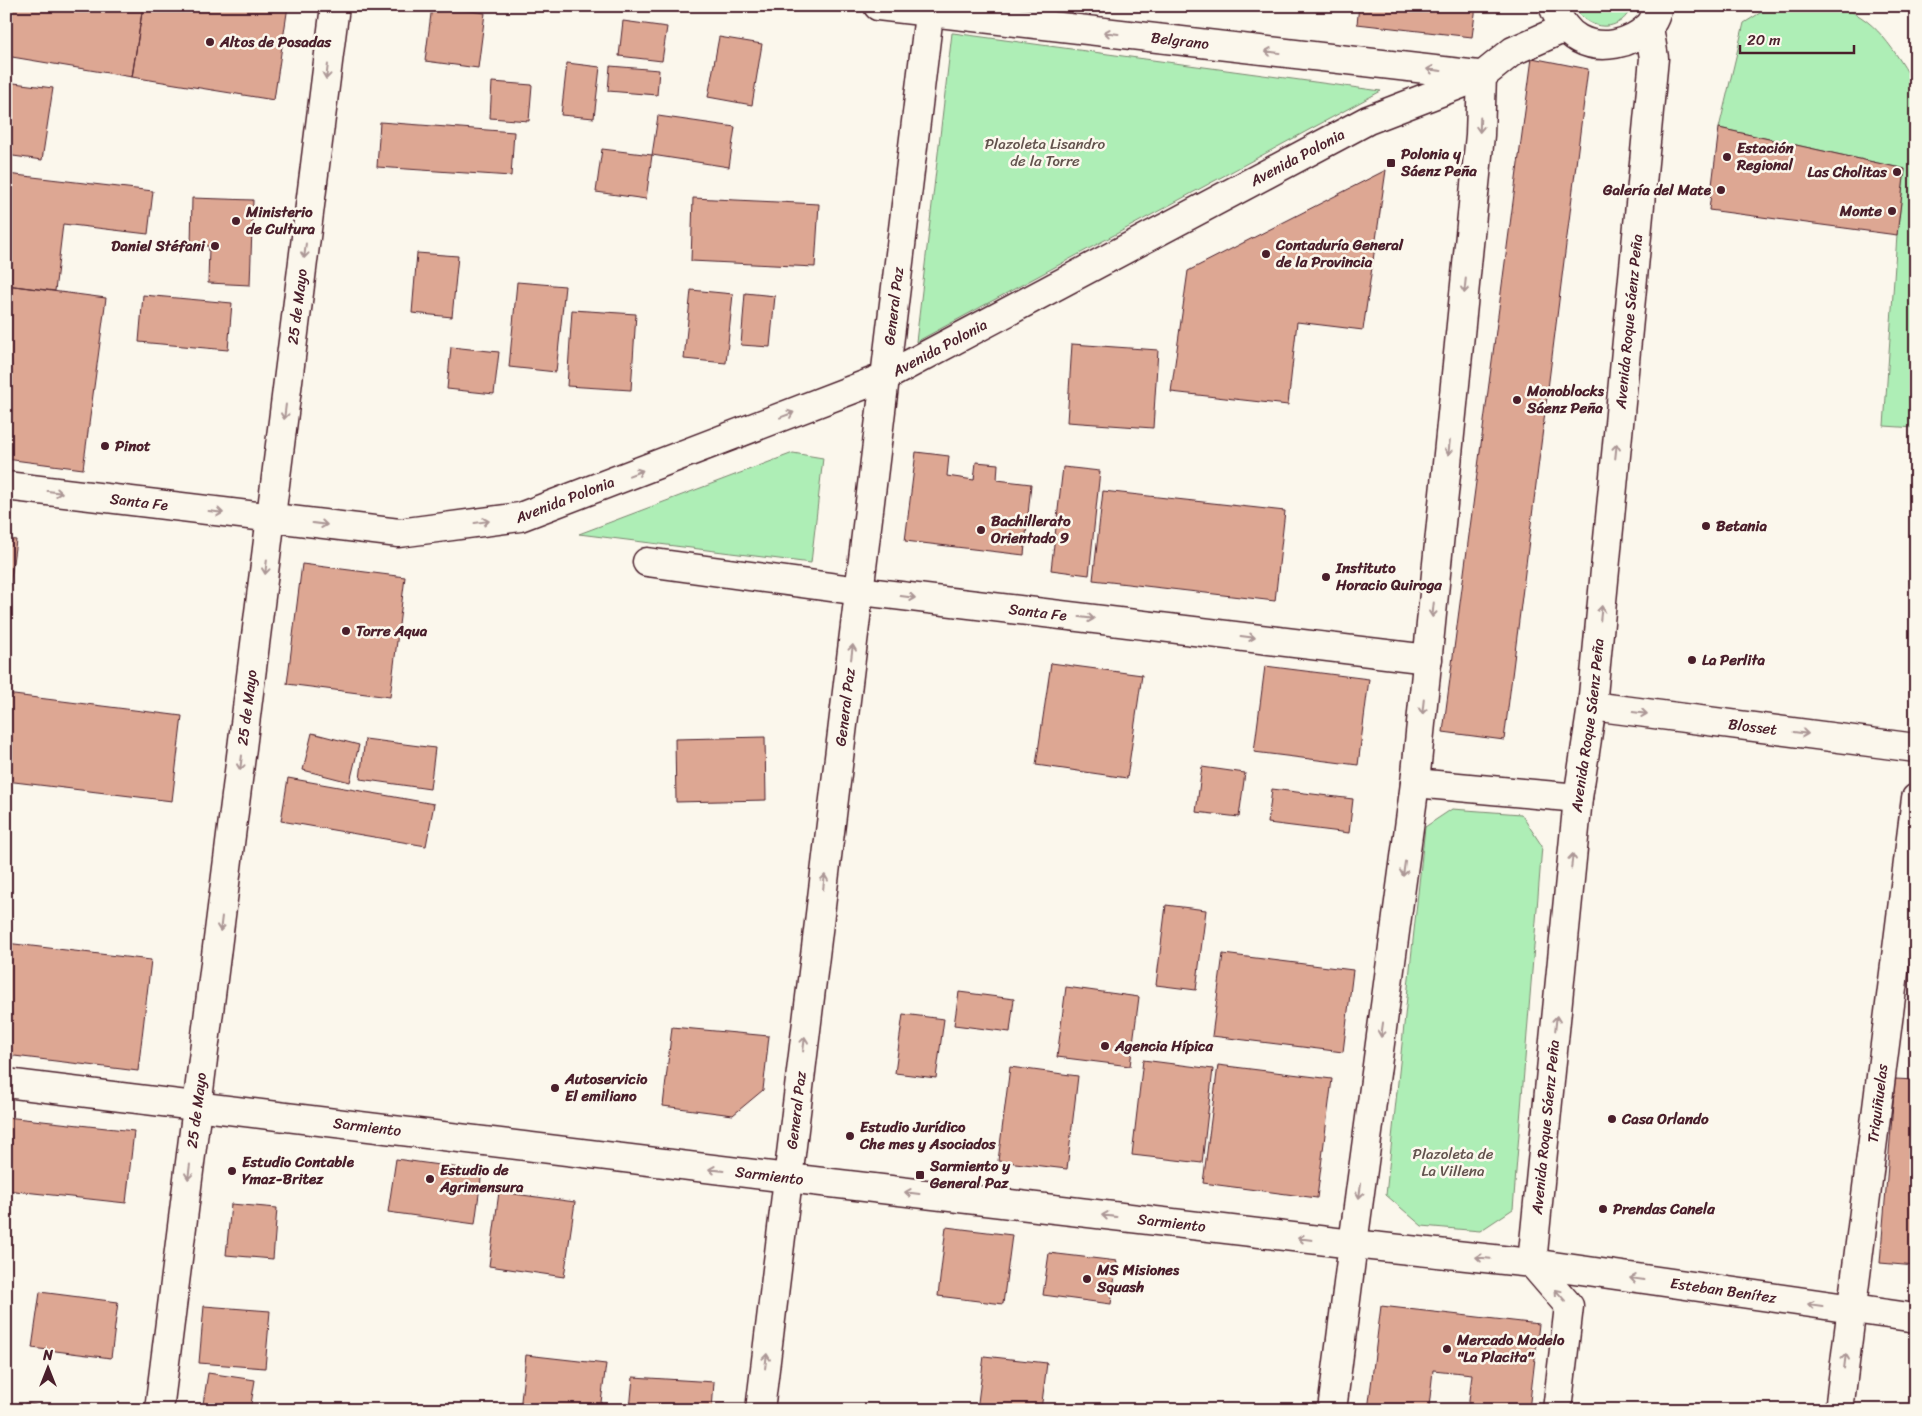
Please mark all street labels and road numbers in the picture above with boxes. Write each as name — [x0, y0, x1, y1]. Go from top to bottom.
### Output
street label: Belgrano — [1150, 24, 1211, 57]
street label: Avenida Polonia — [1244, 121, 1350, 194]
street label: Avenida Roque Sáenz Peña — [1607, 233, 1650, 411]
street label: General Paz — [876, 265, 911, 347]
street label: 25 de Mayo — [280, 267, 315, 346]
street label: Avenida Polonia — [887, 312, 993, 384]
street label: Avenida Polonia — [511, 469, 619, 531]
street label: Santa Fe — [108, 486, 170, 518]
street label: Santa Fe — [1007, 596, 1068, 629]
street label: Avenida Roque Sáenz Peña — [1564, 637, 1611, 814]
street label: General Paz — [827, 666, 863, 748]
street label: 25 de Mayo — [229, 667, 265, 747]
street label: Blosset — [1727, 711, 1779, 743]
street label: Avenida Roque Sáenz Peña — [1524, 1038, 1567, 1216]
street label: Triquiñuelas — [1860, 1062, 1895, 1144]
street label: General Paz — [779, 1069, 814, 1151]
street label: 25 de Mayo — [179, 1070, 214, 1150]
street label: Sarmiento — [332, 1110, 403, 1144]
street label: Sarmiento — [734, 1159, 805, 1193]
street label: Sarmiento — [1136, 1206, 1207, 1240]
street label: Esteban Benítez — [1669, 1270, 1779, 1311]

